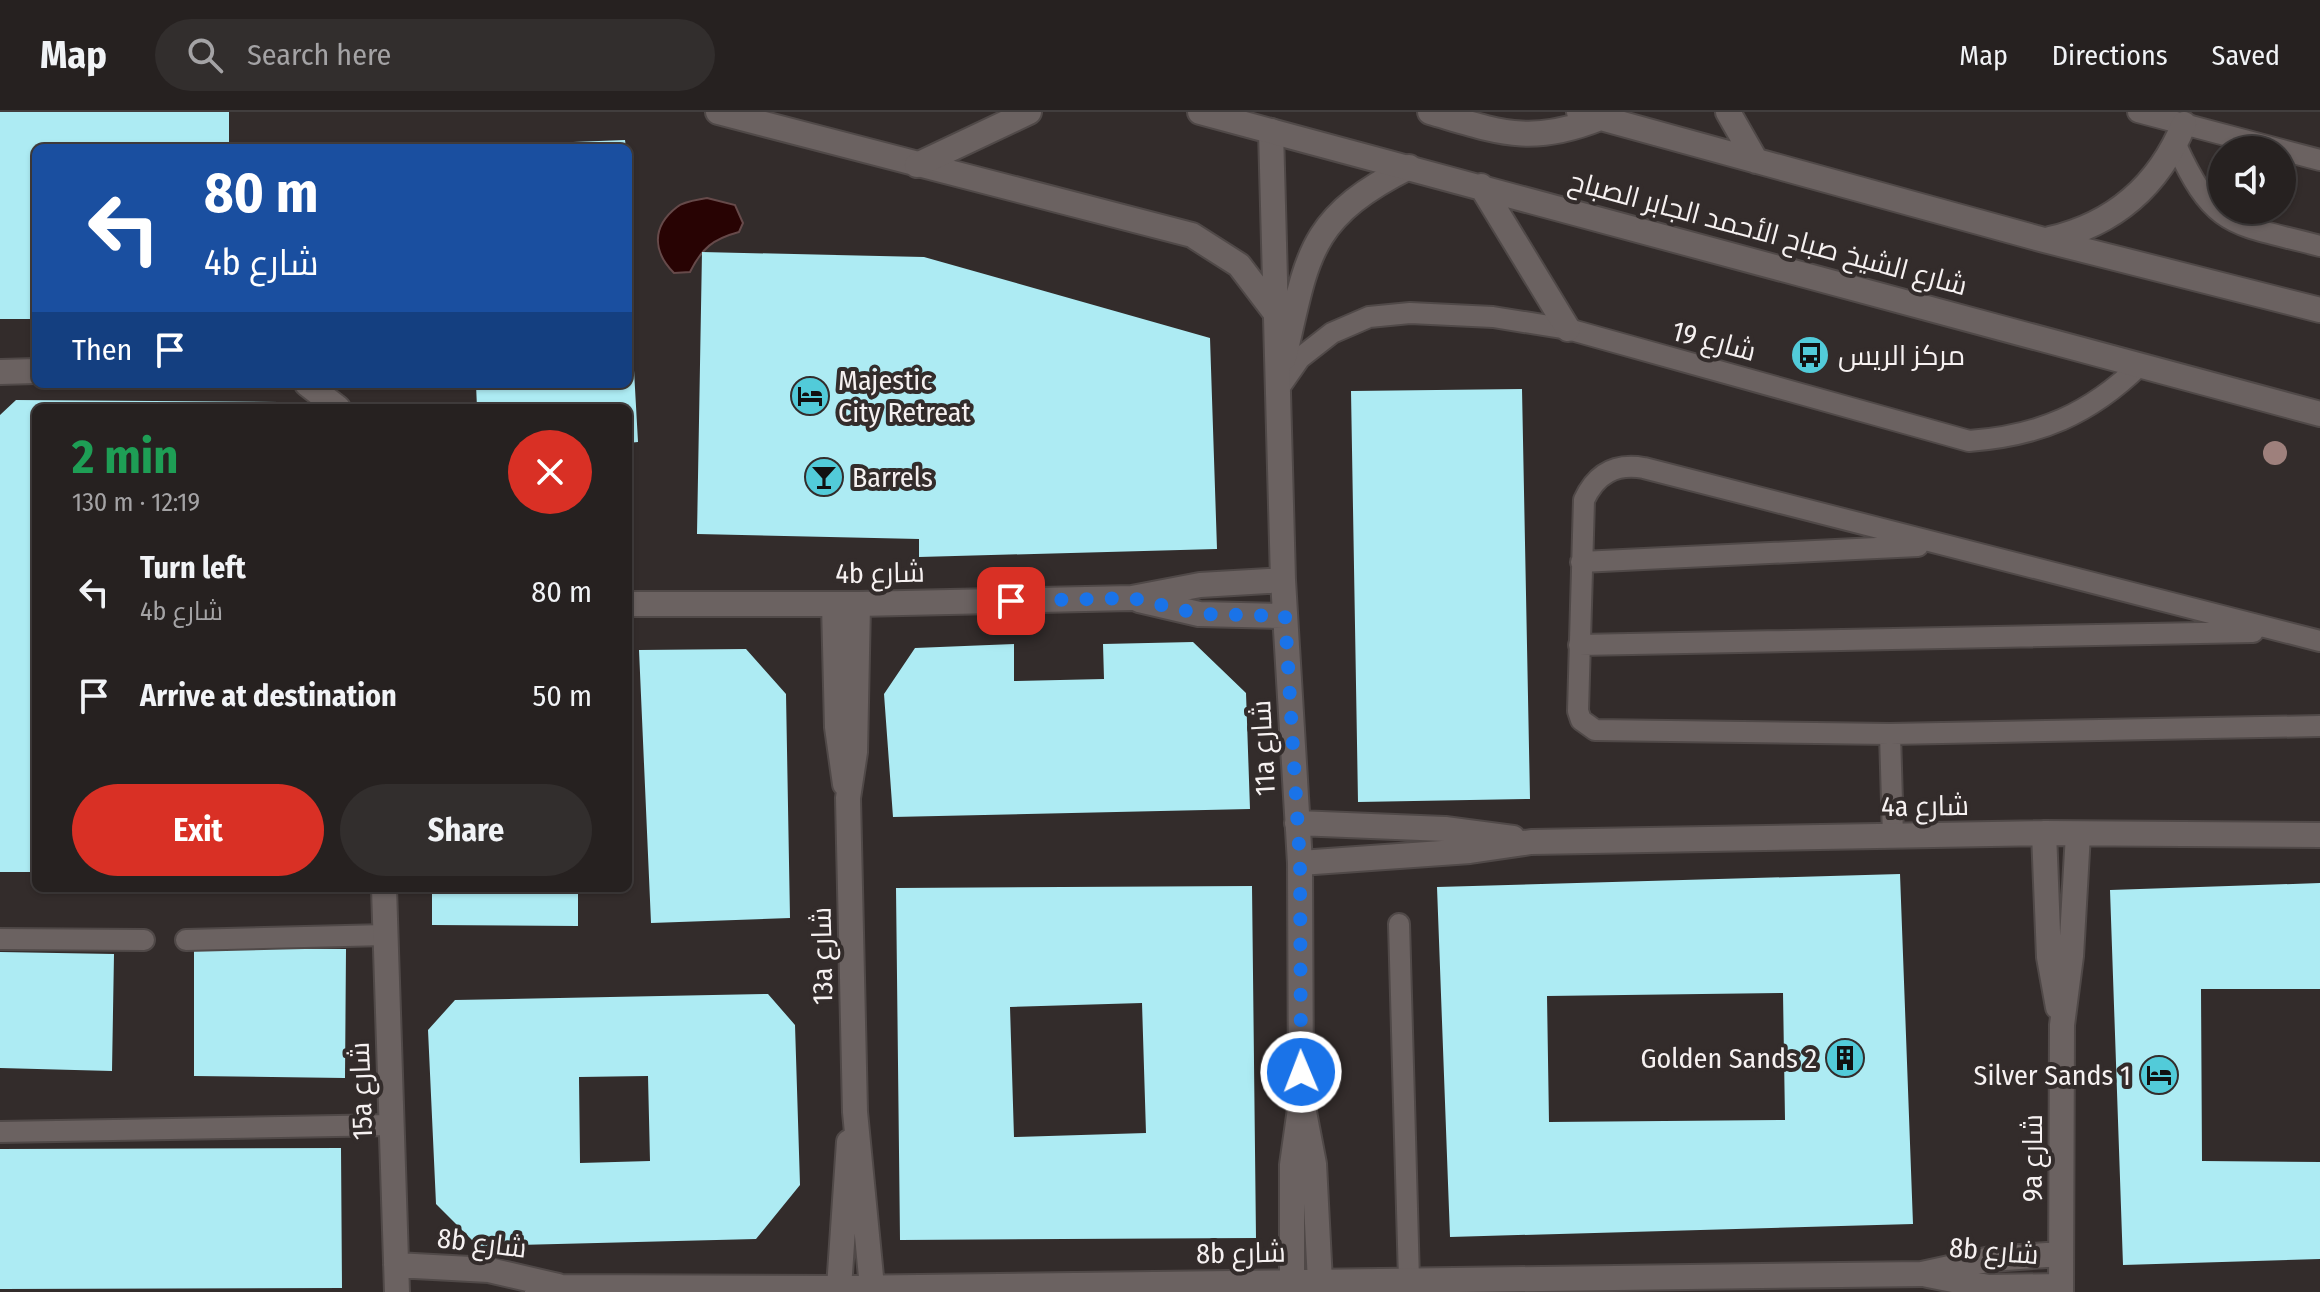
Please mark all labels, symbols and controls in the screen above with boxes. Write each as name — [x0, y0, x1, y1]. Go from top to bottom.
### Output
search box — [155, 19, 715, 91]
text: Map — [40, 32, 107, 78]
icon: search — [183, 33, 227, 77]
text: Search here — [247, 37, 391, 73]
text: Map — [1959, 39, 2008, 72]
text: Directions — [2052, 39, 2168, 72]
text: Saved — [2212, 39, 2280, 72]
map controls — [2208, 136, 2296, 224]
button: sound — [2208, 136, 2296, 224]
text: 80 m — [204, 160, 319, 227]
street label: شارع الشيخ صباح الأحمد الجابر الصباح — [1565, 164, 1971, 304]
icon: left — [72, 176, 176, 280]
text: 4b شارع — [204, 241, 319, 285]
street label: شارع 19 — [1668, 314, 1759, 370]
icon: arrive — [148, 328, 192, 372]
text: Then — [72, 332, 132, 368]
bus stop icon: مركز الريس — [1789, 334, 1831, 376]
place label: مركز الريس — [1838, 339, 1965, 372]
place label: Majestic City Retreat — [838, 364, 972, 429]
hotel icon: Majestic City Retreat — [789, 375, 831, 417]
text: 2 min — [72, 428, 178, 486]
button: close — [508, 430, 592, 514]
bar icon: Barrels — [803, 456, 845, 498]
place label: Barrels — [852, 461, 933, 494]
text: 130 m · 12:19 — [72, 487, 200, 518]
text: Turn left — [140, 550, 246, 586]
street label: 4b شارع — [835, 556, 925, 592]
pin — [977, 567, 1045, 635]
icon: left — [72, 570, 116, 614]
text: 80 m — [531, 574, 592, 610]
icon: arrive — [989, 579, 1033, 623]
text: 4b شارع — [140, 596, 223, 627]
icon: arrive — [72, 674, 116, 718]
text: Arrive at destination — [140, 678, 397, 714]
text: 50 m — [532, 678, 592, 714]
street label: 11a شارع — [1244, 699, 1284, 797]
button: Exit — [72, 784, 324, 876]
button: Share — [340, 784, 592, 876]
street label: 4a شارع — [1881, 789, 1969, 825]
street label: 13a شارع — [805, 907, 841, 1005]
position arrow — [1259, 1030, 1343, 1114]
building icon: Golden Sands 2 — [1824, 1037, 1866, 1079]
street label: 15a شارع — [343, 1041, 381, 1141]
place label: Golden Sands 2 — [1641, 1042, 1817, 1075]
hotel icon: Silver Sands 1 — [2138, 1054, 2180, 1096]
place label: Silver Sands 1 — [1974, 1059, 2131, 1092]
street label: 9a شارع — [2016, 1114, 2051, 1202]
street label: 8b شارع — [435, 1221, 529, 1267]
street label: 8b شارع — [1948, 1231, 2040, 1273]
street label: 8b شارع — [1196, 1236, 1286, 1272]

